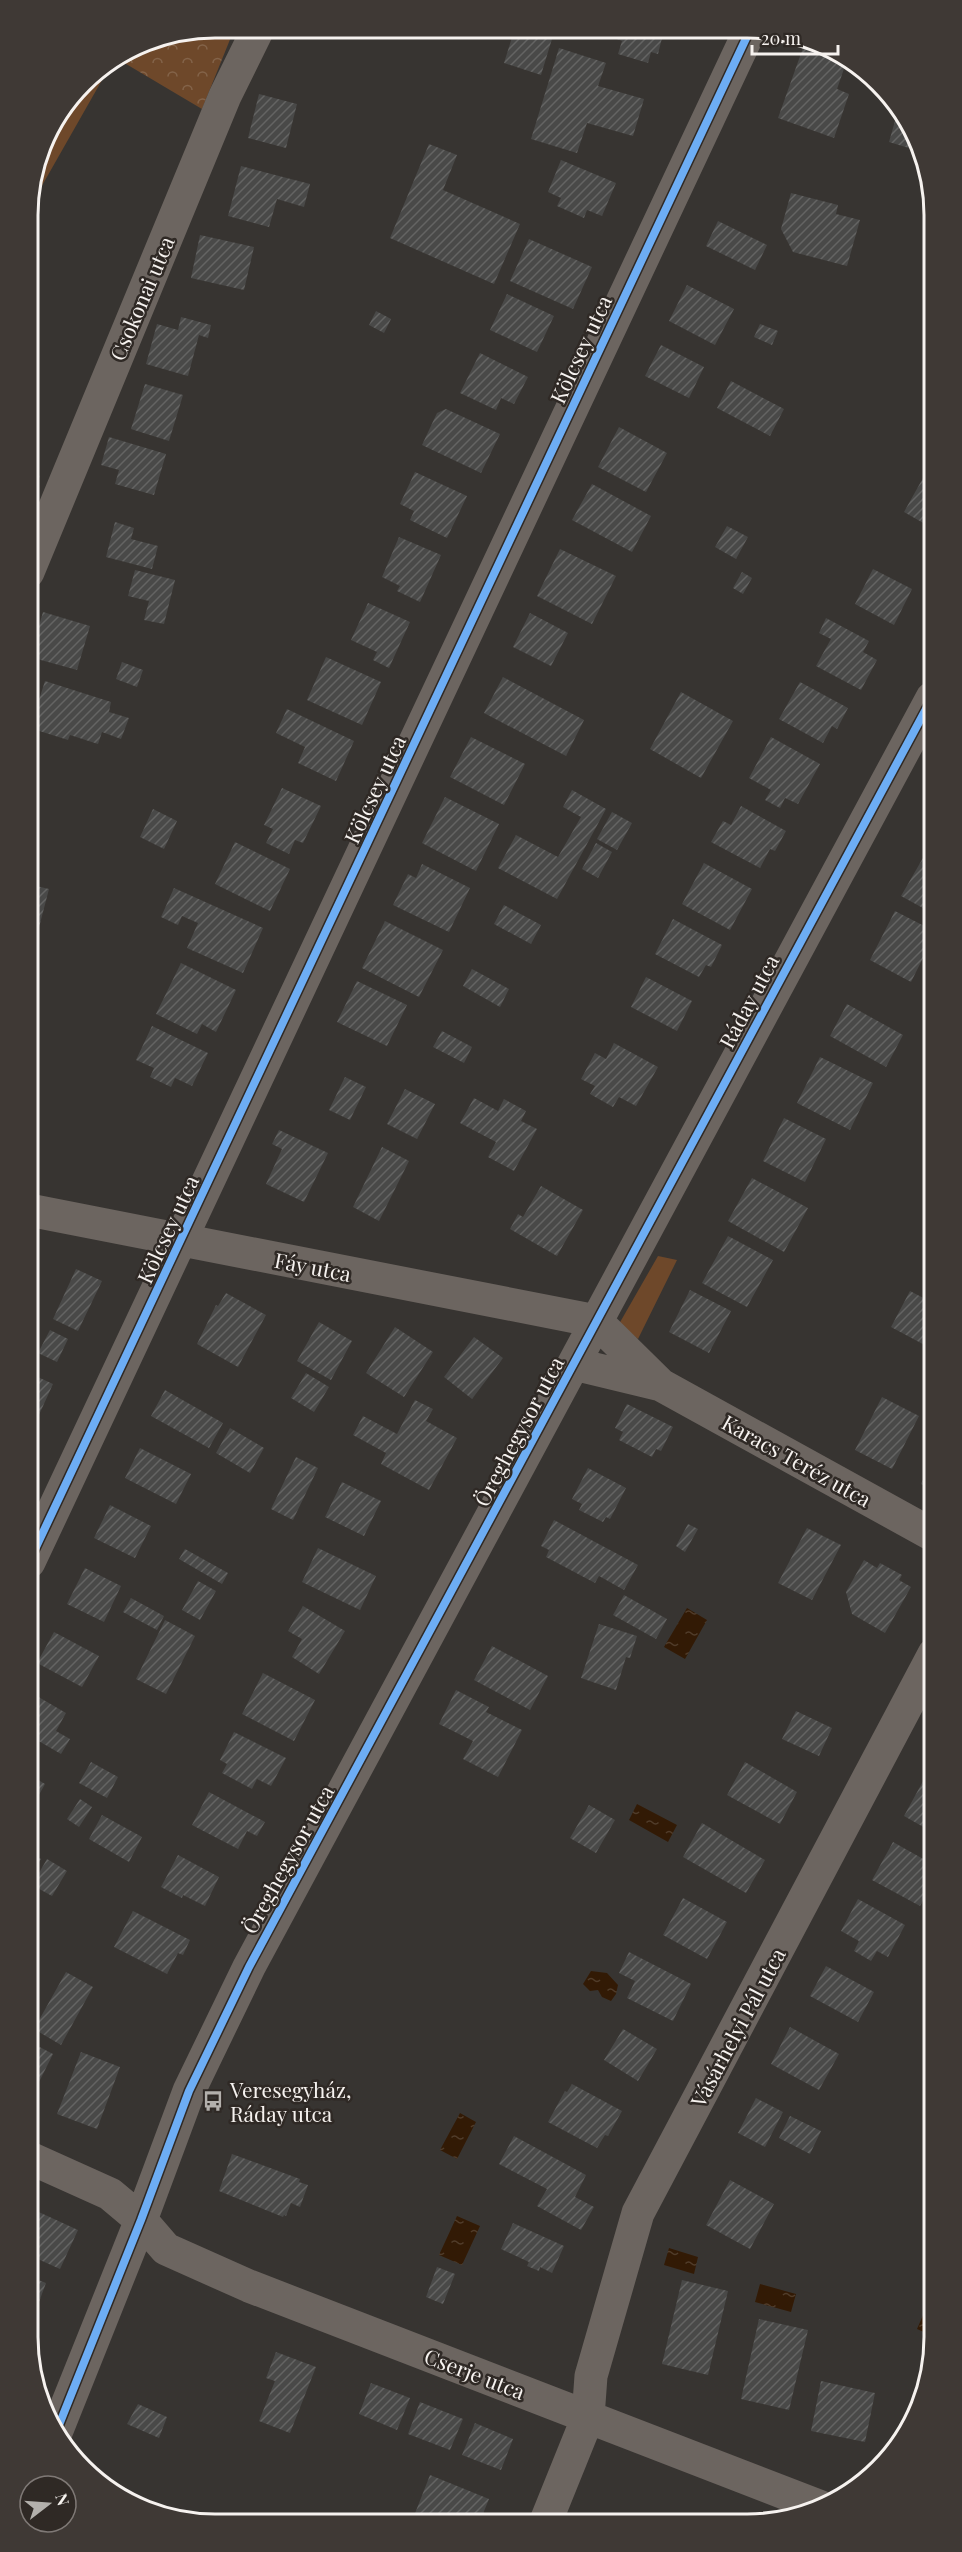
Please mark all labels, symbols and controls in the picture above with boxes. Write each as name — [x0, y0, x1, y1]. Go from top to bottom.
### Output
scale bar — [752, 18, 838, 56]
text: 20 m — [761, 26, 801, 50]
street label: Csokonai utca — [102, 231, 180, 364]
street label: Kölcsey utca — [543, 290, 618, 408]
street label: Kölcsey utca — [337, 730, 412, 848]
street label: Ráday utca — [712, 949, 785, 1053]
street label: Kölcsey utca — [130, 1170, 205, 1288]
street label: Fáy utca — [272, 1245, 354, 1287]
street label: Öreghegysor utca — [467, 1351, 570, 1511]
street label: Karacs Teréz utca — [718, 1407, 877, 1513]
street label: Öreghegysor utca — [235, 1779, 340, 1938]
street label: Vásárhelyi Pál utca — [683, 1942, 791, 2112]
place label: Veresegyház, Ráday utca — [229, 2075, 351, 2127]
bus stop icon: Veresegyház, Ráday utca — [201, 2089, 225, 2113]
street label: Cserje utca — [421, 2341, 530, 2405]
north arrow — [18, 2474, 78, 2534]
text: N — [51, 2491, 75, 2508]

